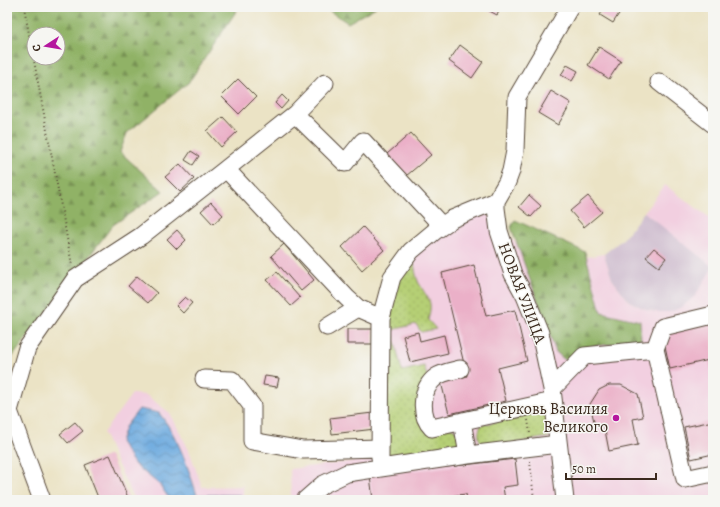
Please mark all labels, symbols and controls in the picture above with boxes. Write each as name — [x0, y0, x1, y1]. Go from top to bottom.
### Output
north arrow — [26, 26, 66, 66]
text: С — [29, 43, 45, 53]
street label: НОВАЯ УЛИЦА — [493, 239, 552, 347]
place label: Церковь Василия Великого — [489, 398, 608, 438]
marker: Церковь Василия Великого — [611, 413, 621, 423]
scale bar — [566, 455, 656, 481]
text: 50 m — [572, 461, 596, 477]

